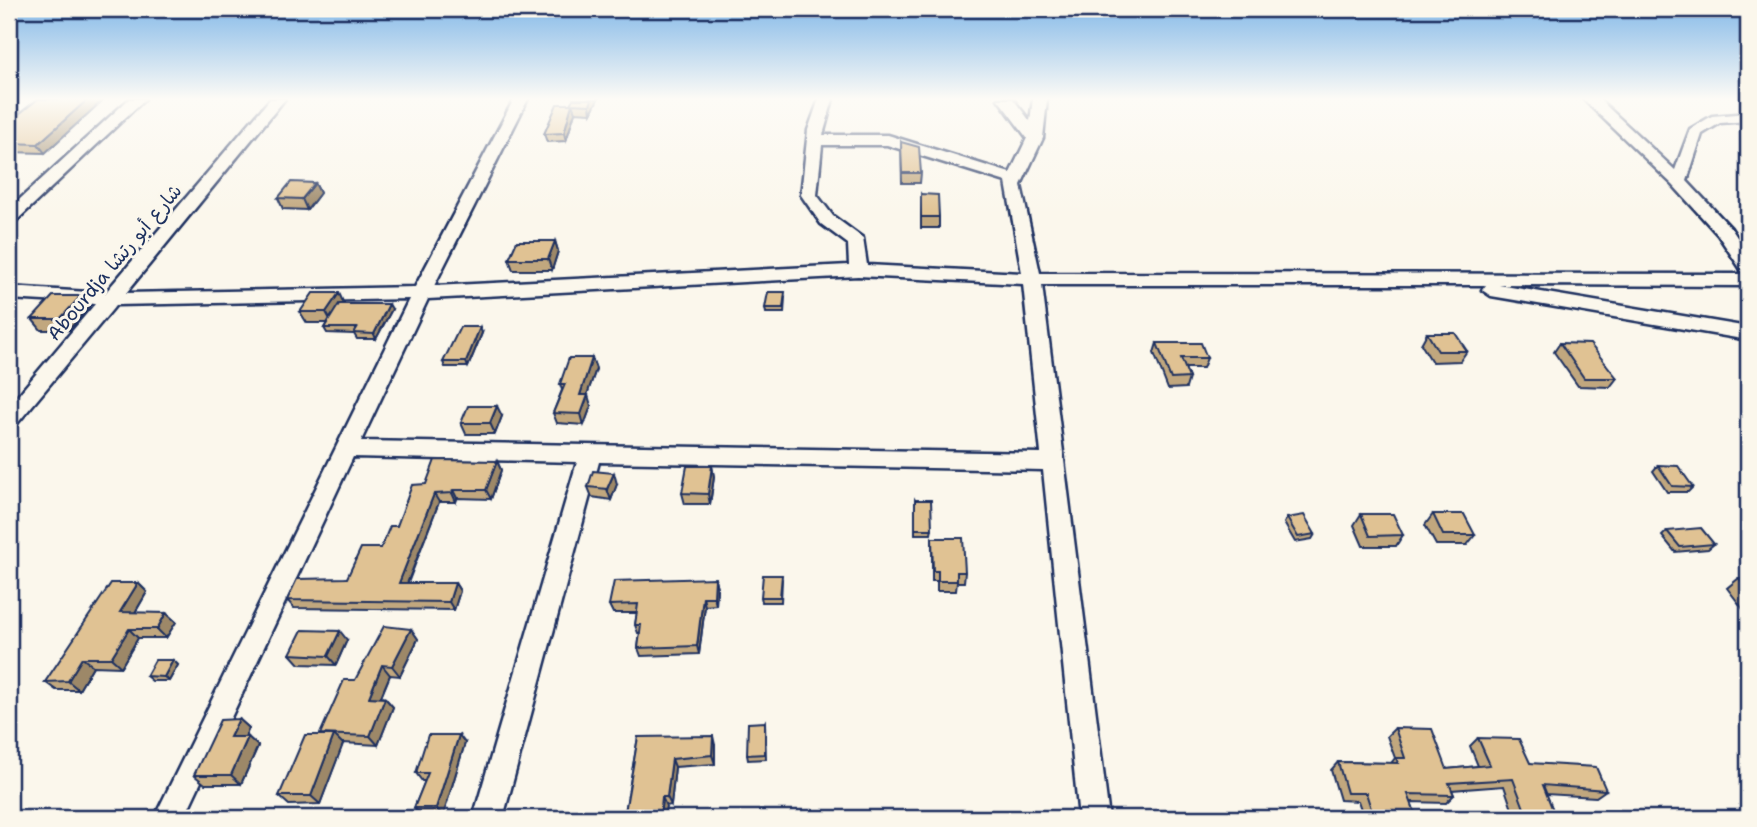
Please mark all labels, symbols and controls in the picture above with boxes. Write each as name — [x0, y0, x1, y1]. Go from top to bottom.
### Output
street label: Abourdja شارع أبو رتشا — [42, 179, 188, 346]

